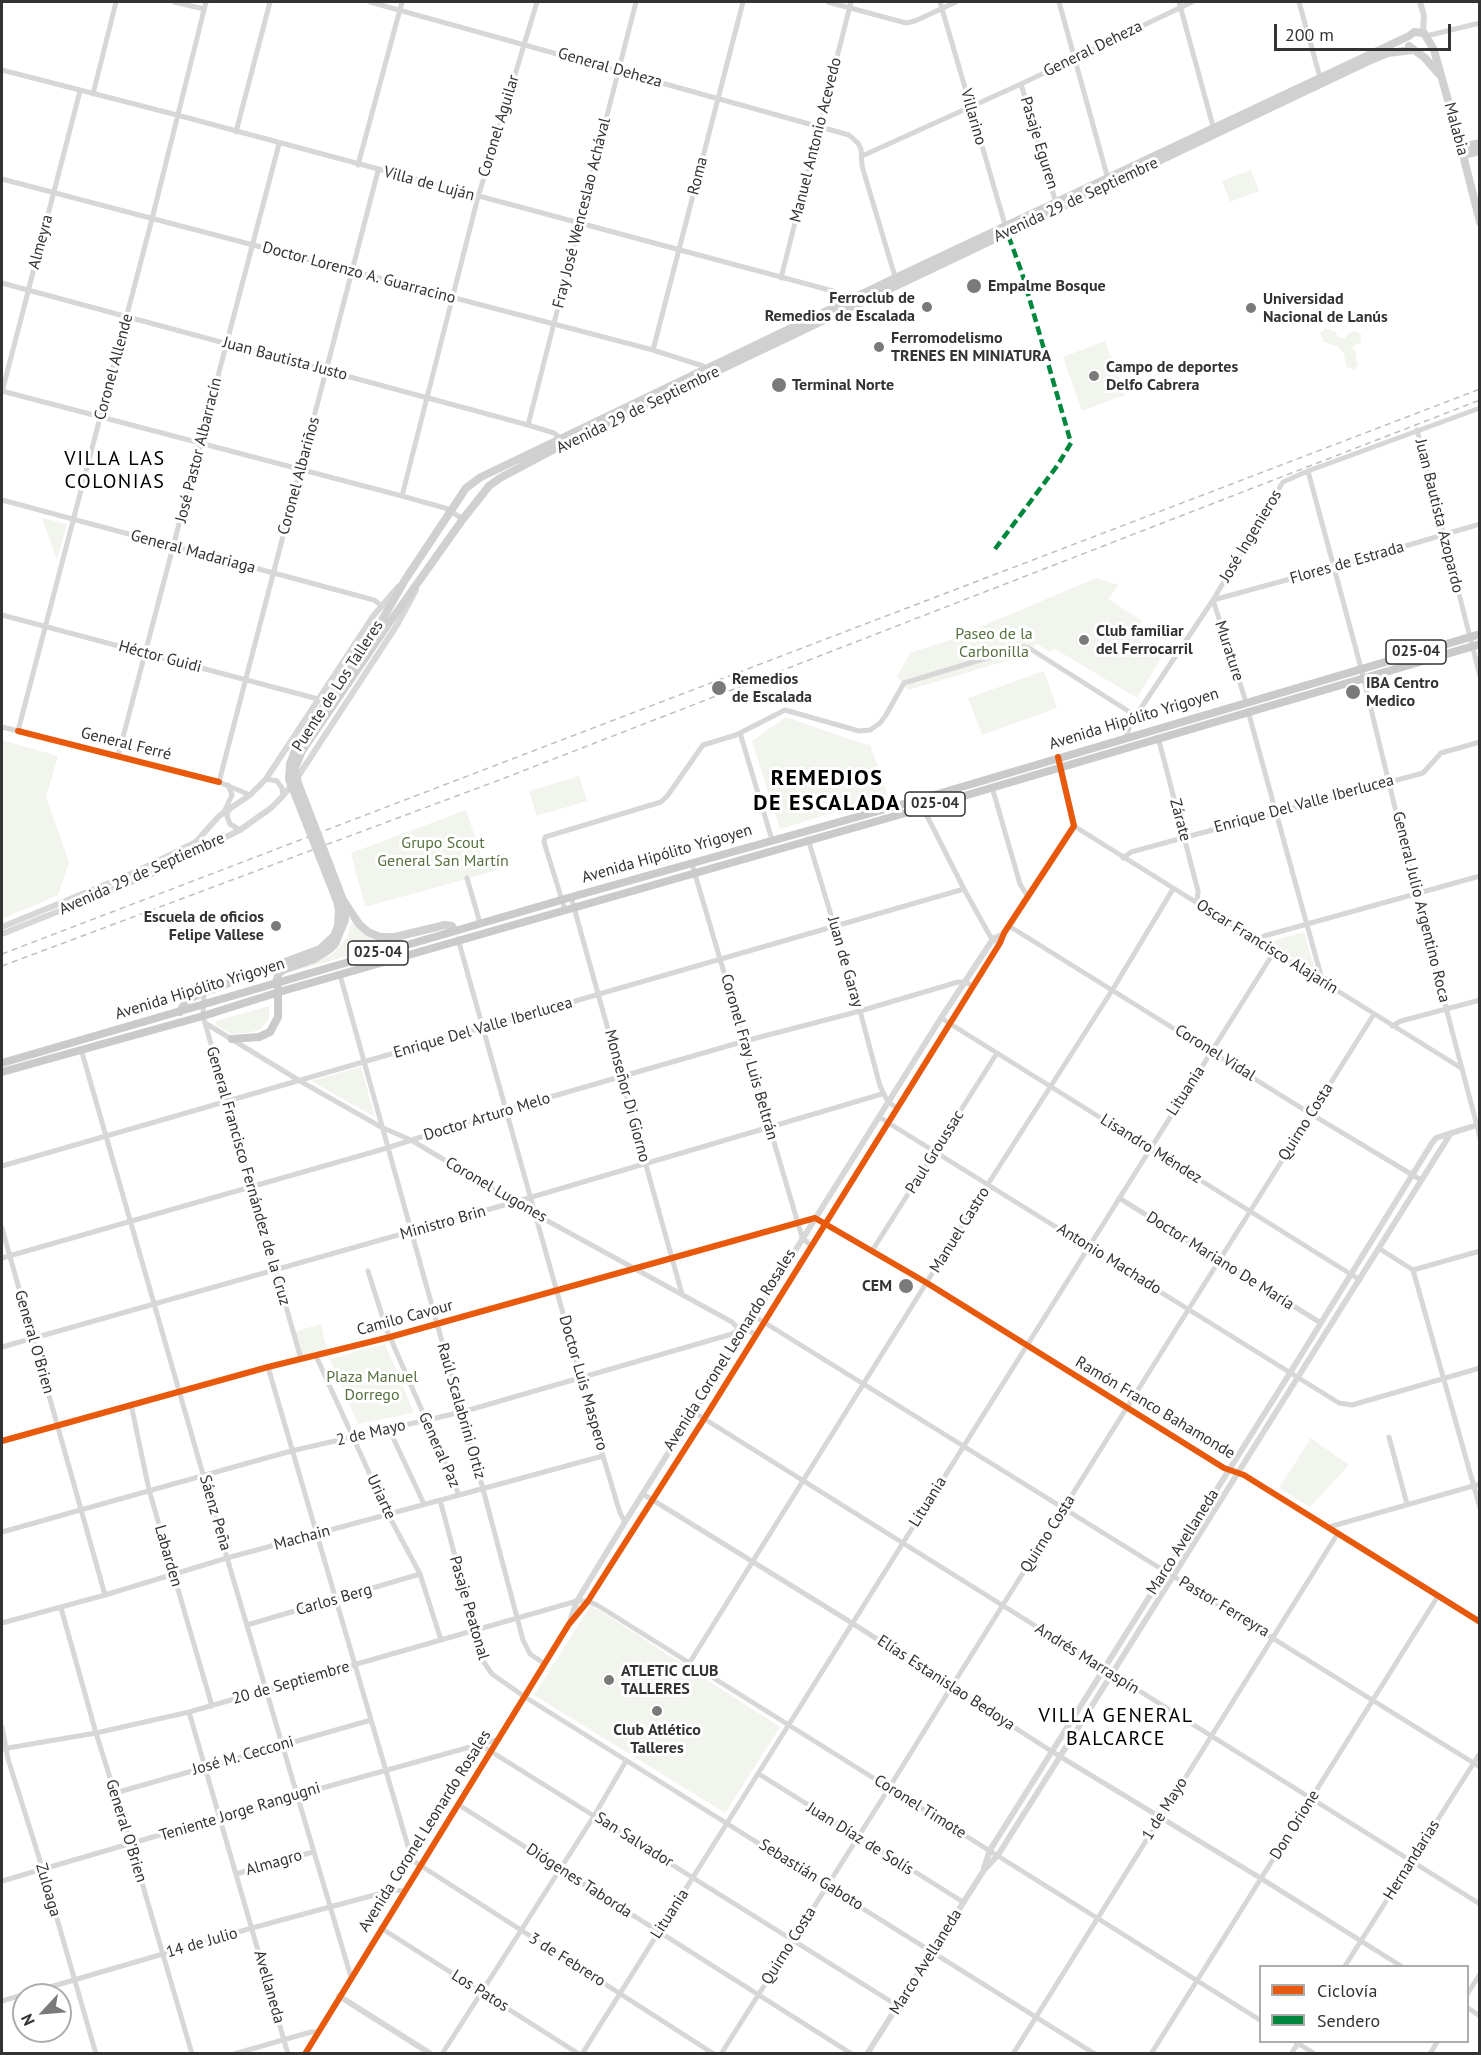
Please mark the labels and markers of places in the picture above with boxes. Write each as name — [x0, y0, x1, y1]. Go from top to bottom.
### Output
place label: Empalme Bosque — [988, 276, 1106, 296]
marker: Empalme Bosque — [965, 277, 983, 295]
place label: Ferroclub de Remedios de Escalada — [765, 288, 915, 326]
place label: Universidad Nacional de Lanús — [1263, 289, 1388, 327]
marker: Ferroclub de Remedios de Escalada — [920, 300, 934, 314]
marker: Universidad Nacional de Lanús — [1244, 301, 1258, 315]
place label: Ferromodelismo TRENES EN MINIATURA — [891, 328, 1051, 366]
marker: Ferromodelismo TRENES EN MINIATURA — [872, 340, 886, 354]
place label: Campo de deportes Delfo Cabrera — [1106, 357, 1238, 395]
marker: Campo de deportes Delfo Cabrera — [1087, 369, 1101, 383]
place label: Terminal Norte — [792, 375, 894, 395]
marker: Terminal Norte — [770, 376, 788, 394]
place label: Club familiar del Ferrocarril — [1096, 621, 1193, 659]
marker: Club familiar del Ferrocarril — [1077, 633, 1091, 647]
place label: Remedios de Escalada — [732, 669, 812, 707]
place label: IBA Centro Medico — [1366, 673, 1439, 711]
marker: Remedios de Escalada — [710, 679, 728, 697]
marker: IBA Centro Medico — [1344, 683, 1362, 701]
place label: Escuela de oficios Felipe Vallese — [144, 907, 264, 945]
marker: Escuela de oficios Felipe Vallese — [269, 919, 283, 933]
place label: CEM — [862, 1276, 892, 1296]
marker: CEM — [897, 1277, 915, 1295]
place label: ATLETIC CLUB TALLERES — [621, 1661, 718, 1699]
marker: ATLETIC CLUB TALLERES — [602, 1673, 616, 1687]
marker: Club Atlético Talleres — [650, 1704, 664, 1718]
place label: Club Atlético Talleres — [613, 1720, 701, 1758]

